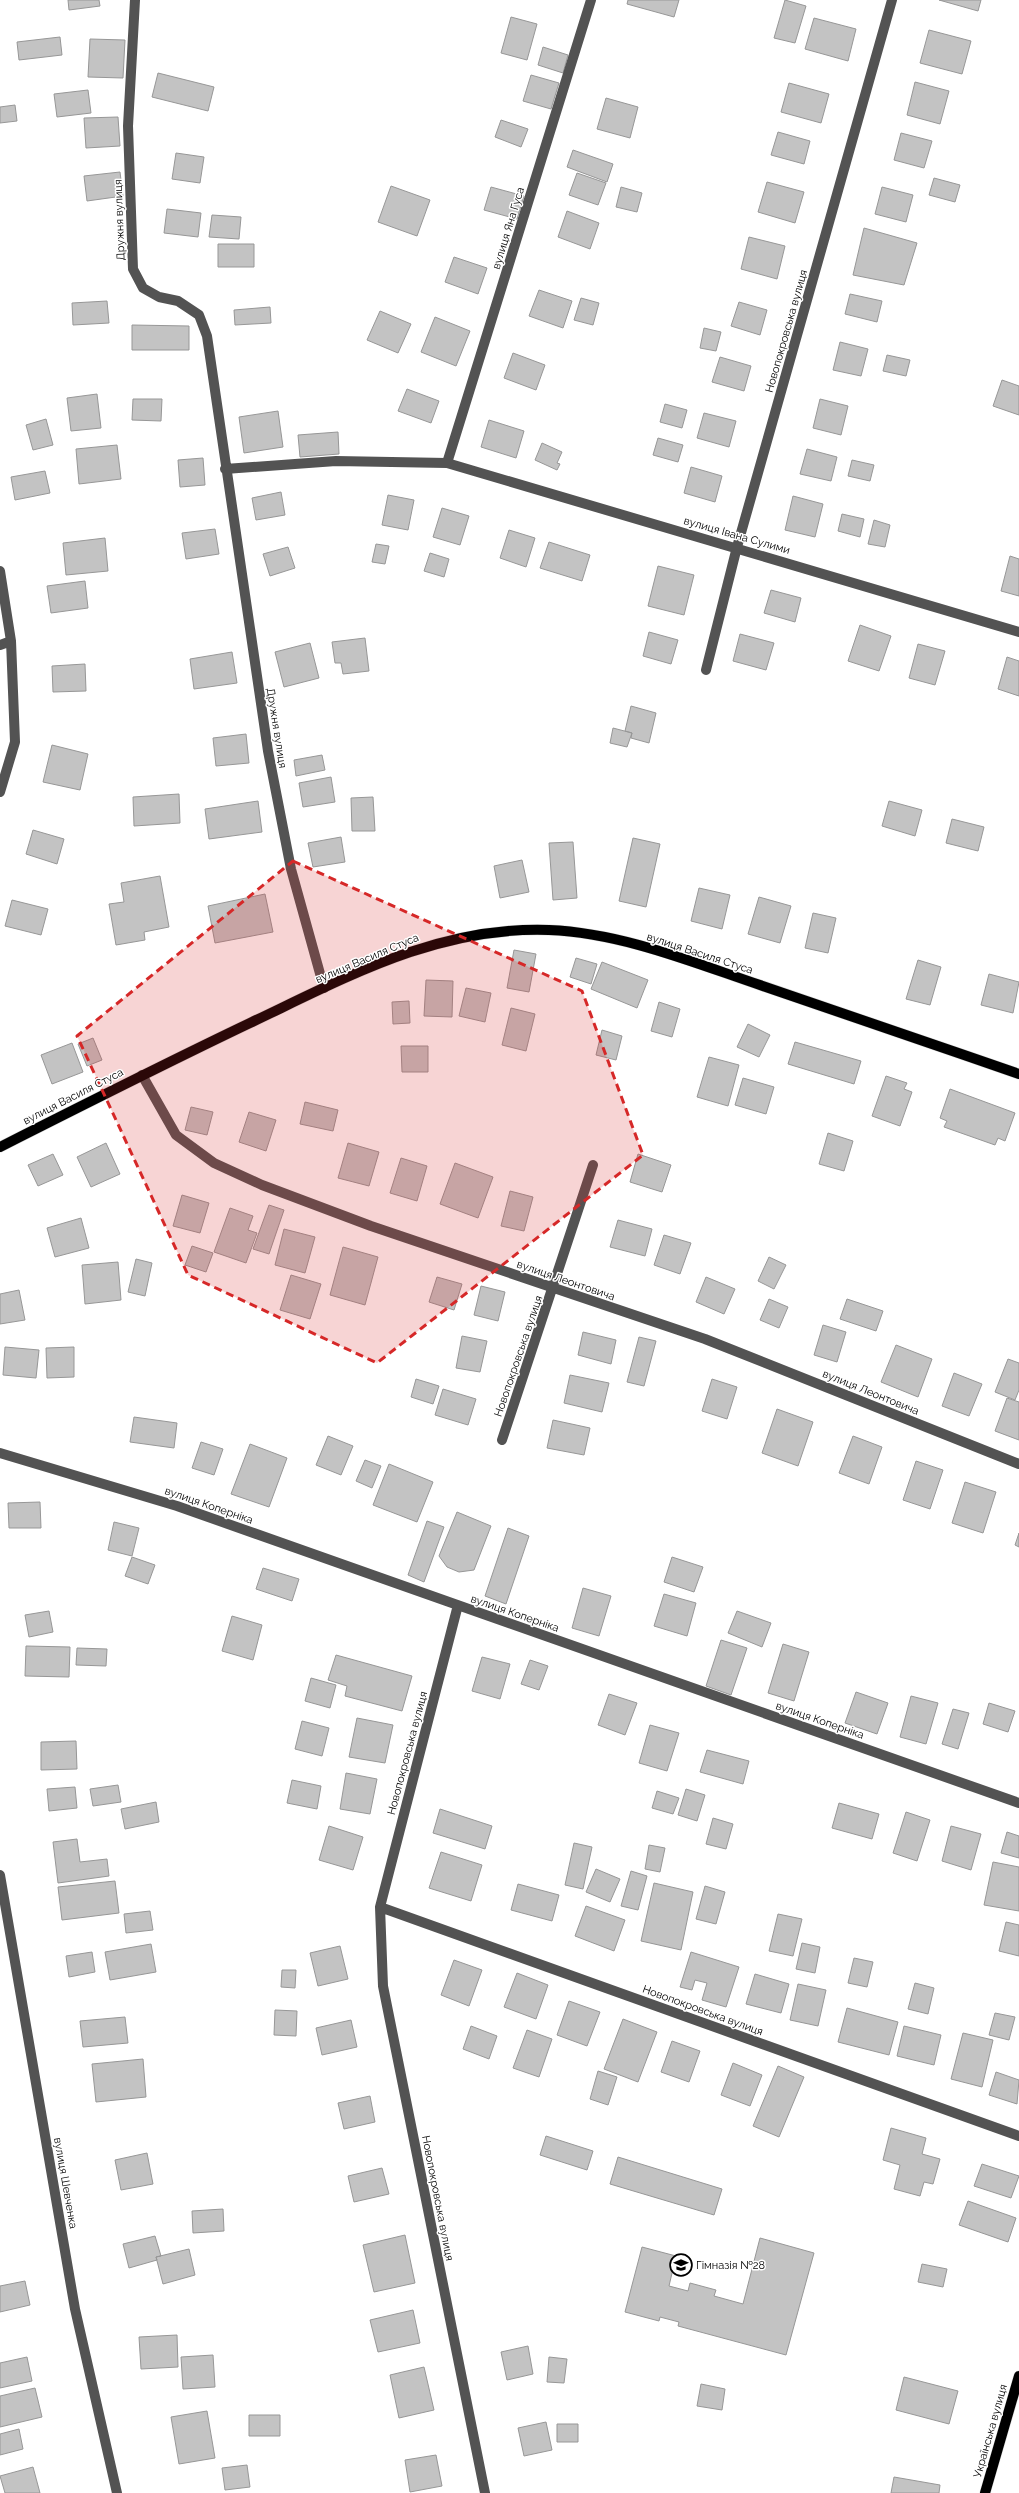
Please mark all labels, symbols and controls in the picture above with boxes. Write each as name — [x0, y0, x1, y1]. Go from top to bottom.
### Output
street label: Дружня вулиця — [112, 179, 127, 261]
street label: вулиця Яна Гуса — [490, 186, 527, 271]
street label: Новопокровська вулиця — [763, 268, 810, 394]
street label: вулиця Івана Сулими — [682, 514, 791, 557]
street label: Дружня вулиця — [264, 687, 289, 769]
street label: вулиця Василя Стуса — [645, 930, 755, 977]
street label: вулиця Василя Стуса — [314, 931, 421, 986]
street label: вулиця Василя Стуса — [21, 1066, 126, 1127]
street label: вулиця Леонтовича — [515, 1258, 617, 1303]
street label: Новопокровська вулиця — [492, 1294, 545, 1418]
street label: вулиця Леонтовича — [821, 1367, 921, 1418]
street label: вулиця Коперніка — [163, 1484, 255, 1527]
street label: вулиця Коперніка — [469, 1592, 561, 1635]
street label: Новопокровська вулиця — [385, 1690, 430, 1816]
street label: вулиця Коперніка — [774, 1699, 866, 1742]
street label: Новопокровська вулиця — [641, 1983, 765, 2038]
street label: Новопокровська вулиця — [419, 2134, 456, 2262]
street label: вулиця Шевченка — [51, 2136, 80, 2230]
school or university icon: Гімназія №28 — [668, 2252, 694, 2278]
place label: Гімназія №28 — [696, 2259, 765, 2272]
street label: Українська вулиця — [971, 2383, 1010, 2479]

